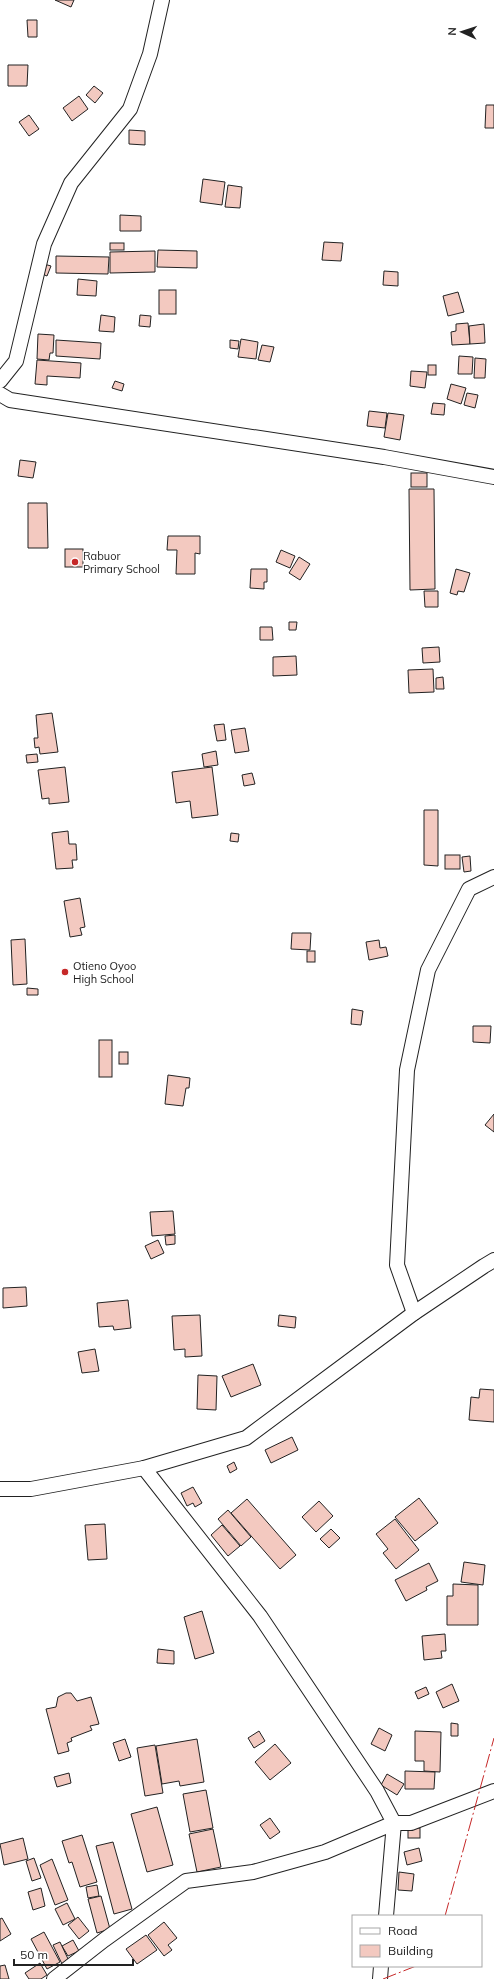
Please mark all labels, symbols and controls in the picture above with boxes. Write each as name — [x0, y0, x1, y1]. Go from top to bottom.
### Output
north arrow — [442, 12, 482, 52]
text: N — [445, 27, 459, 36]
place label: Rabuor Primary School — [83, 549, 160, 576]
marker: Rabuor Primary School — [70, 557, 80, 567]
place label: Otieno Oyoo High School — [73, 959, 136, 986]
marker: Otieno Oyoo High School — [60, 967, 70, 977]
legend — [352, 1915, 482, 1967]
text: Road — [388, 1923, 417, 1938]
scale bar — [14, 1941, 133, 1967]
text: Building — [388, 1943, 433, 1958]
text: 50 m — [20, 1947, 48, 1962]

